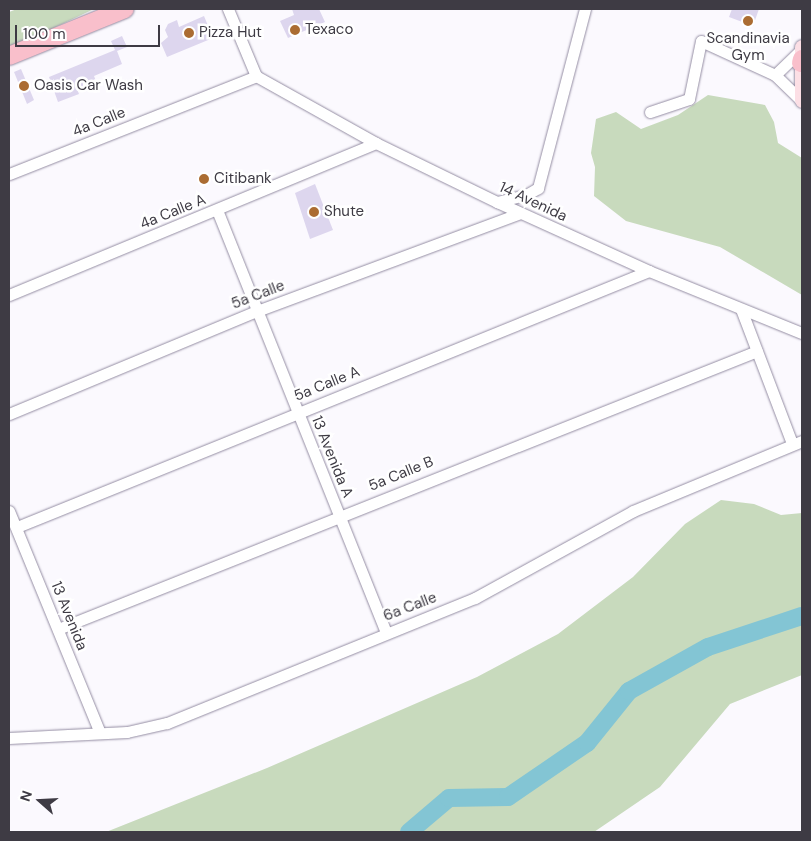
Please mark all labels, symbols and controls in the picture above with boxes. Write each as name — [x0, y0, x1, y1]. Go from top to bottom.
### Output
scale bar — [18, 15, 162, 47]
marker: Scandinavia Gym — [742, 15, 754, 27]
place label: Texaco — [305, 21, 353, 39]
text: 100 m — [23, 24, 66, 44]
place label: Pizza Hut — [199, 24, 262, 42]
marker: Texaco — [289, 24, 301, 36]
marker: Pizza Hut — [183, 27, 195, 39]
place label: Scandinavia Gym — [706, 29, 790, 64]
place label: Oasis Car Wash — [34, 77, 143, 95]
marker: Oasis Car Wash — [18, 80, 30, 92]
street label: 4a Calle — [70, 103, 128, 141]
place label: Citibank — [214, 170, 272, 188]
marker: Citibank — [198, 173, 210, 185]
street label: 14 Avenida — [496, 178, 570, 226]
street label: 4a Calle A — [137, 191, 209, 233]
place label: Shute — [324, 203, 364, 221]
marker: Shute — [308, 206, 320, 218]
street label: 5a Calle — [229, 277, 287, 313]
street label: 5a Calle A — [291, 363, 363, 405]
street label: 13 Avenida A — [307, 414, 357, 500]
street label: 5a Calle B — [366, 453, 436, 495]
street label: 13 Avenida — [47, 579, 91, 653]
street label: 6a Calle — [381, 589, 439, 625]
north arrow — [15, 776, 65, 826]
text: N — [16, 788, 36, 804]

